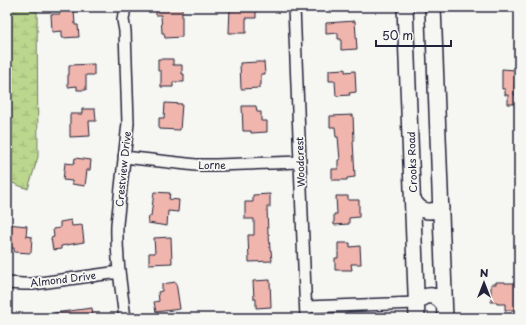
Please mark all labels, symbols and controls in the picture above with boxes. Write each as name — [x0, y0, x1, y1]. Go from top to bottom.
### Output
scale bar — [376, 22, 451, 48]
text: 50 m — [382, 26, 413, 44]
street label: Crestview Drive — [111, 130, 134, 208]
street label: Crooks Road — [403, 131, 420, 193]
street label: Woodcrest — [291, 137, 308, 187]
street label: Lorne — [198, 157, 226, 172]
north arrow — [464, 263, 504, 303]
text: N — [480, 264, 489, 281]
street label: Almond Drive — [29, 267, 97, 290]

